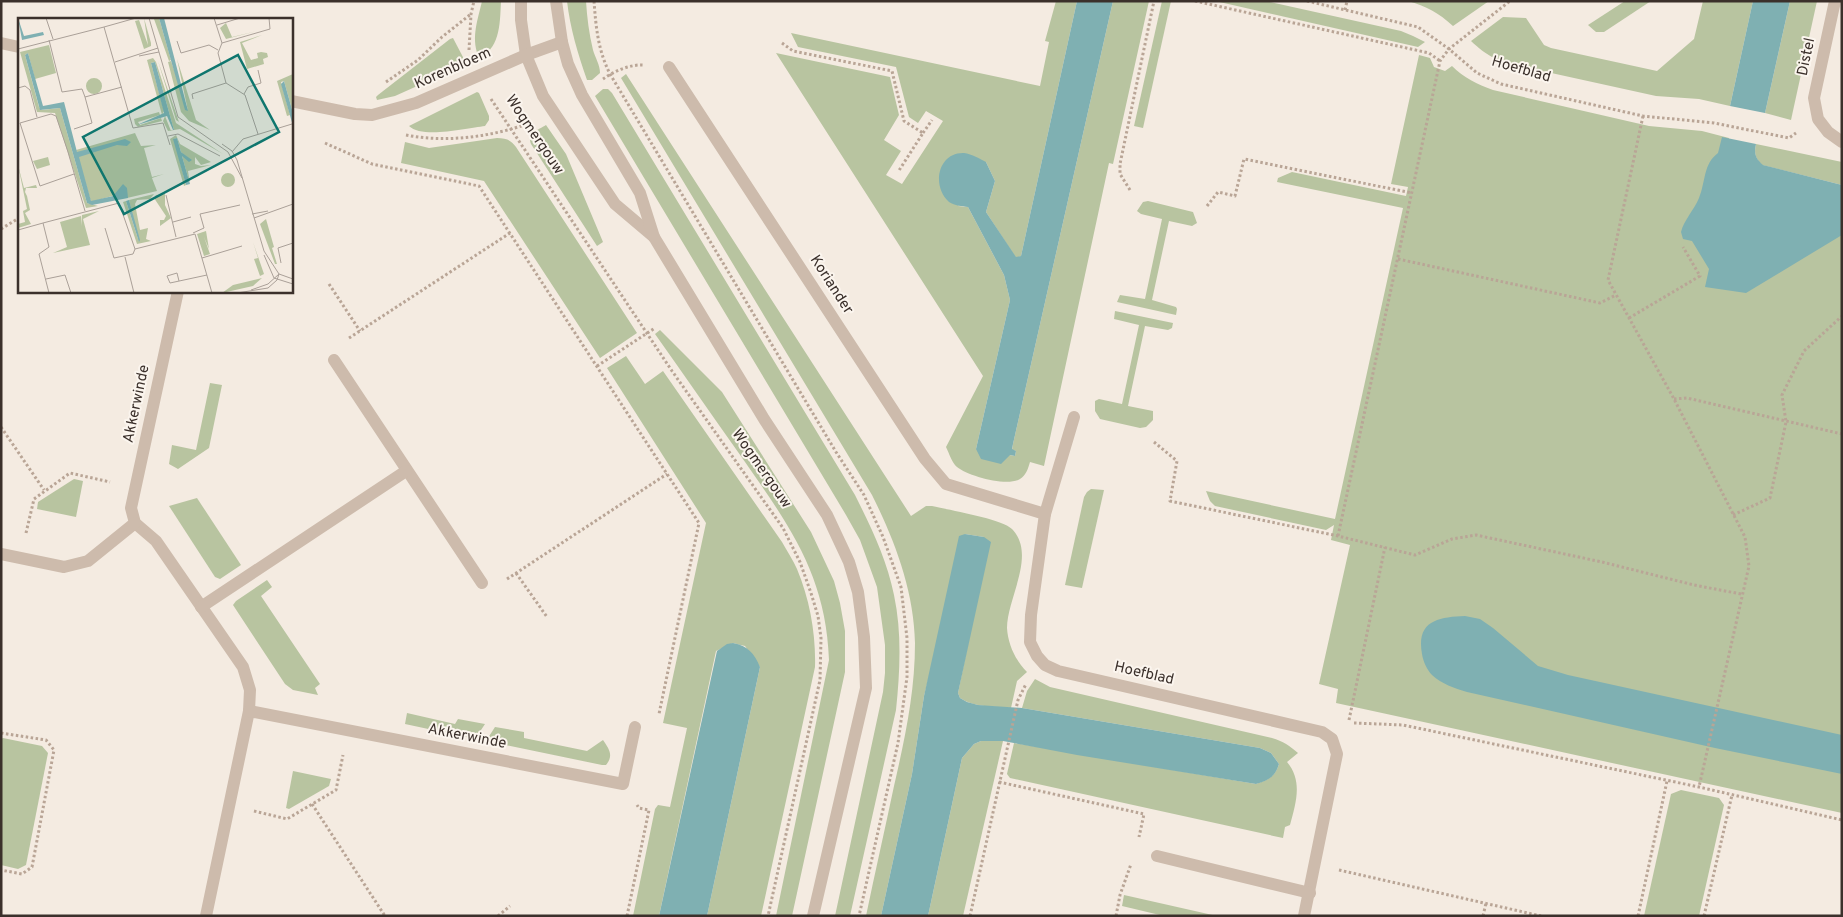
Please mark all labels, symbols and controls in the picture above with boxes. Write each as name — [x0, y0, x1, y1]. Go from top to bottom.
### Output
inset map — [18, 18, 292, 292]
street label: Distel — [1794, 36, 1820, 78]
street label: Korenbloem — [412, 44, 494, 94]
street label: Hoefblad — [1489, 52, 1553, 88]
street label: Wogmergouw — [500, 92, 568, 179]
street label: Koriander — [805, 252, 857, 318]
street label: Akkerwinde — [119, 363, 155, 445]
street label: Wogmergouw — [727, 426, 795, 512]
street label: Hoefblad — [1112, 658, 1176, 690]
street label: Akkerwinde — [426, 720, 508, 754]

